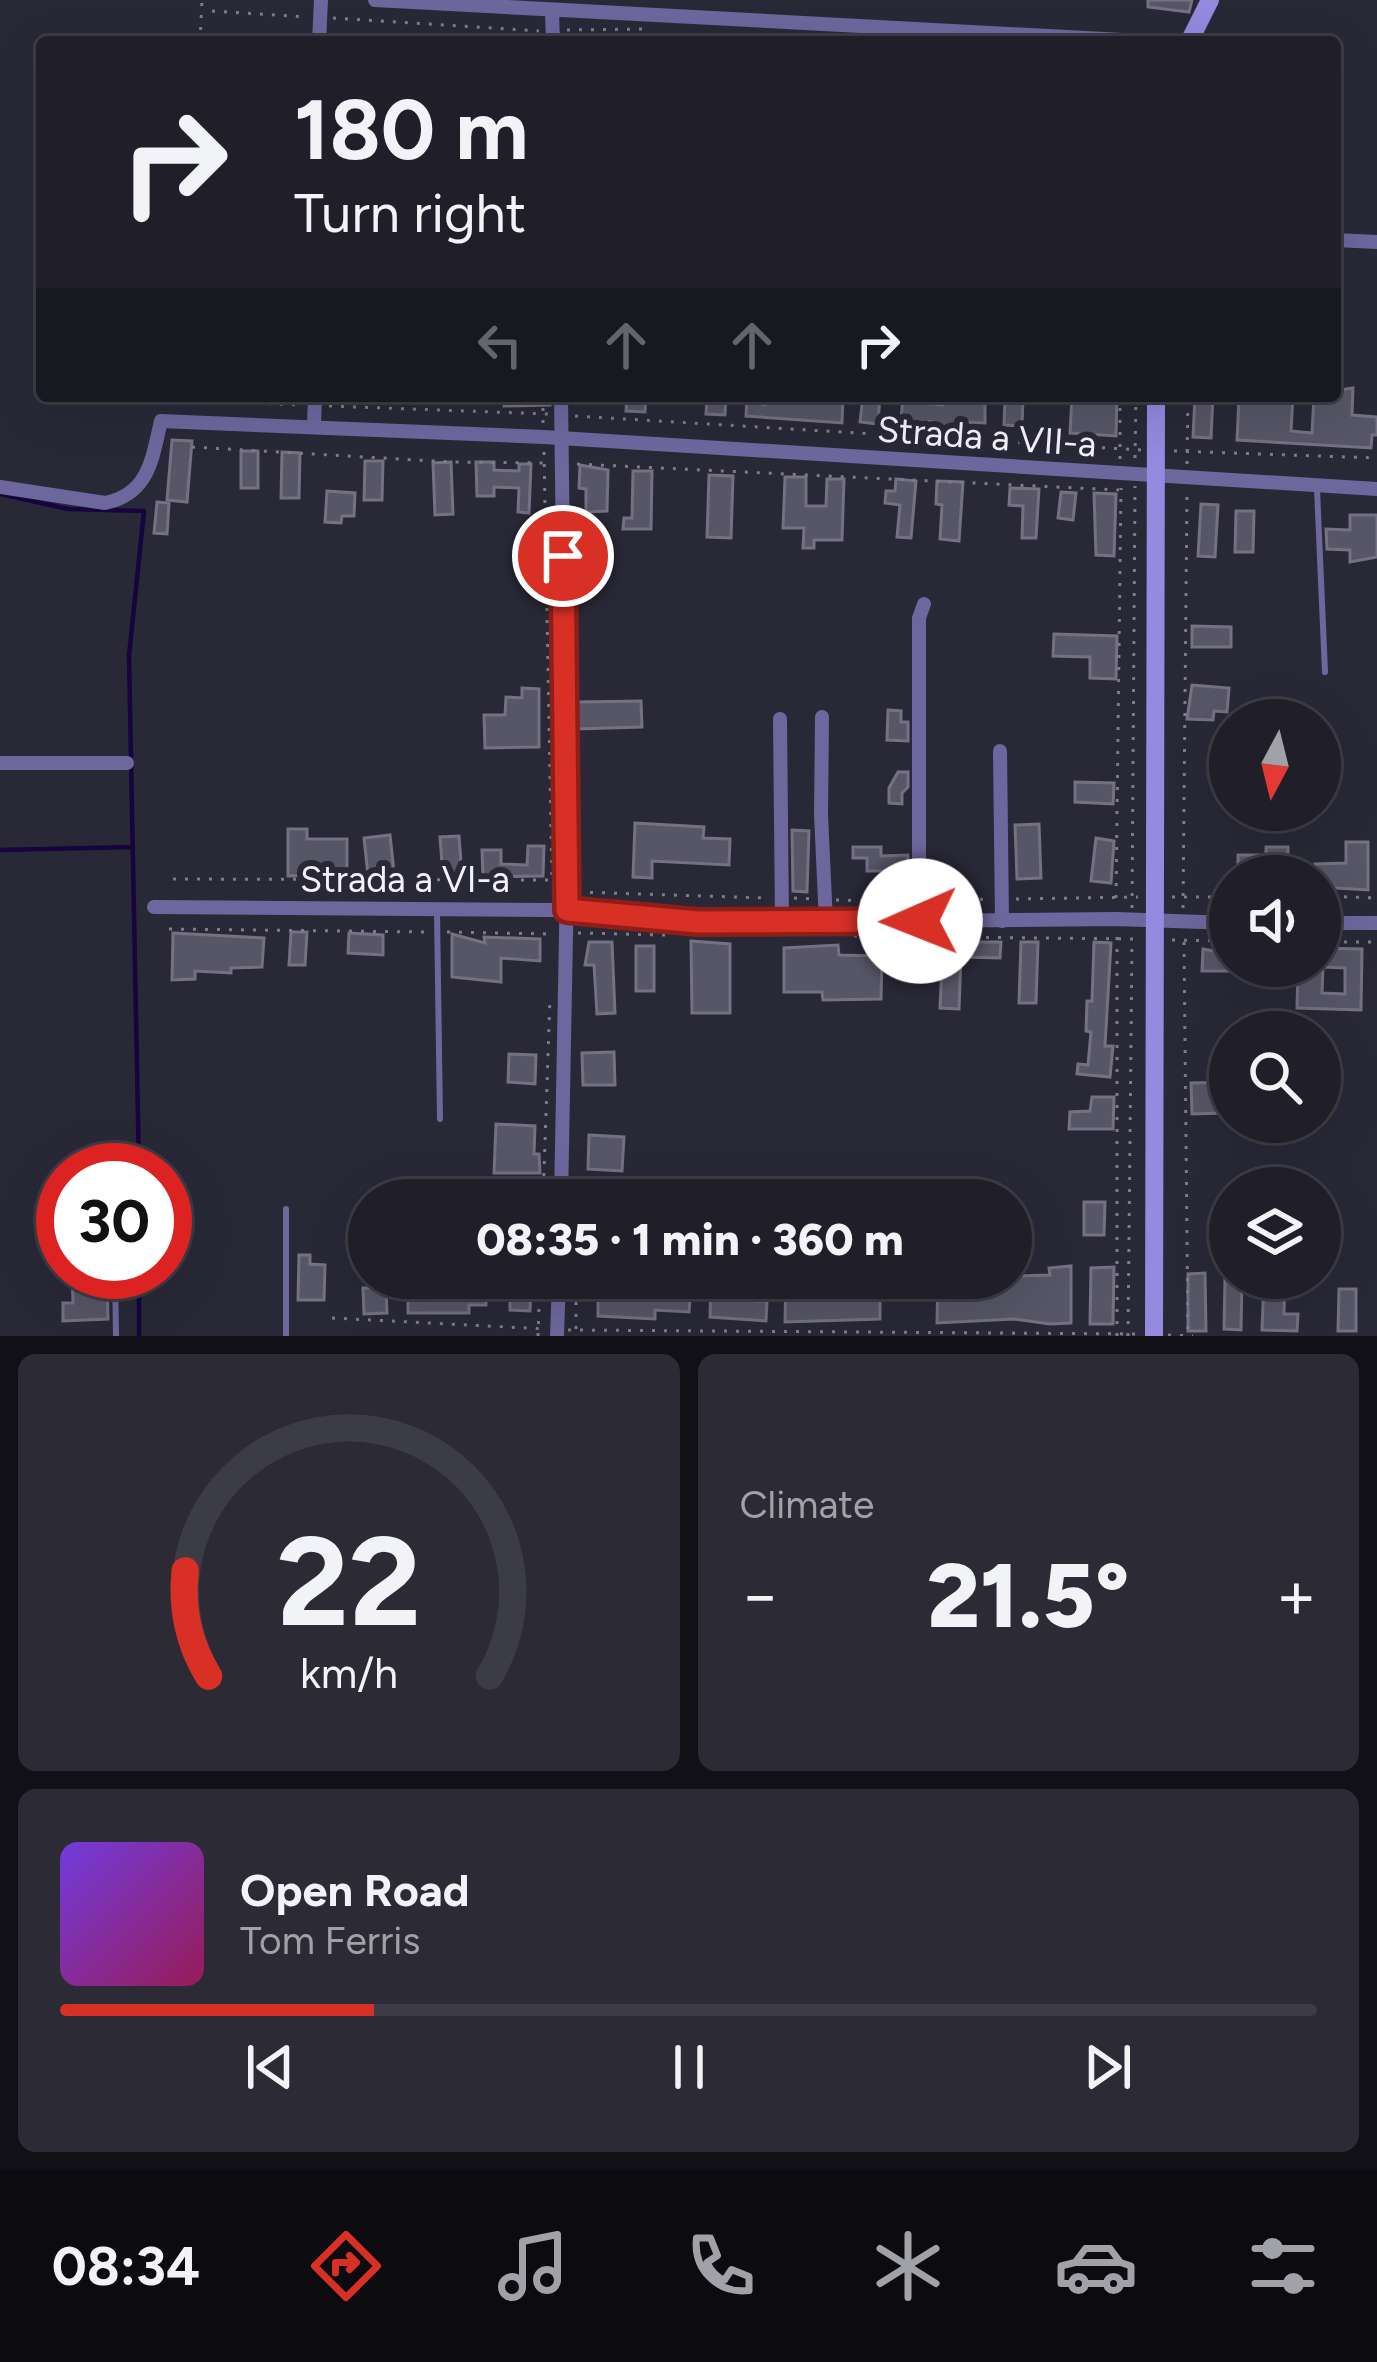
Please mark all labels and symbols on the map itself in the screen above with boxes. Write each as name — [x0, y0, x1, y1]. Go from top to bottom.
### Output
street label: Strada a VII-a — [876, 407, 1098, 466]
pin — [512, 505, 614, 607]
north arrow — [1209, 699, 1341, 831]
street label: Strada a VI-a — [300, 858, 510, 901]
position arrow — [857, 858, 983, 984]
speed limit sign: 30 — [36, 1143, 192, 1299]

